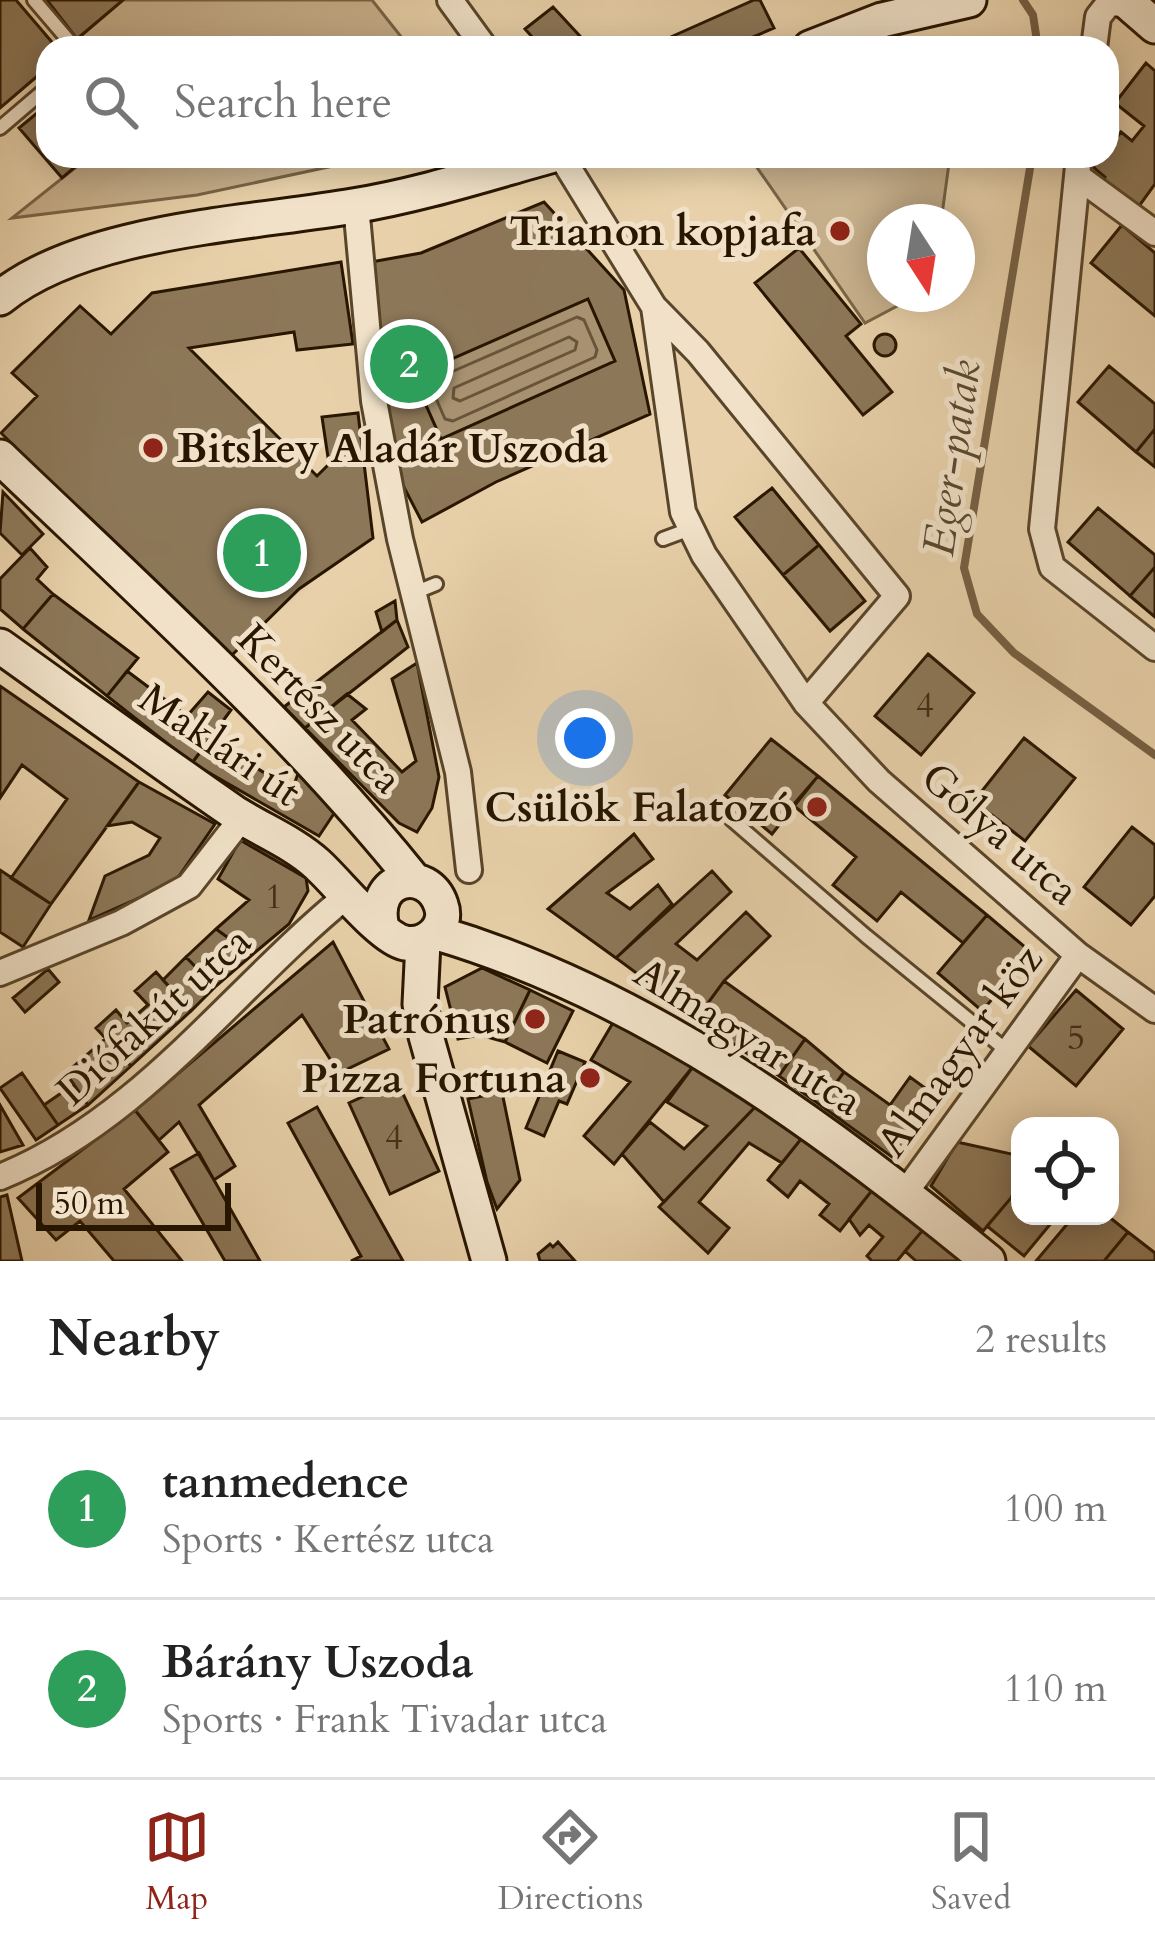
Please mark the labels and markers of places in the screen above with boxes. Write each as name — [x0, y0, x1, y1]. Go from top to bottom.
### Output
place label: Trianon kopjafa — [509, 203, 816, 260]
marker: Trianon kopjafa — [827, 218, 853, 244]
pin: 2 — [370, 319, 448, 409]
place label: Bitskey Aladár Uszoda — [177, 420, 608, 477]
marker: Bitskey Aladár Uszoda — [140, 435, 166, 461]
pin: 1 — [223, 508, 301, 598]
place label: Csülök Falatozó — [484, 779, 793, 836]
marker: Csülök Falatozó — [804, 794, 830, 820]
place label: Patrónus — [342, 991, 511, 1048]
marker: Patrónus — [522, 1006, 548, 1032]
place label: Pizza Fortuna — [301, 1050, 566, 1107]
marker: Pizza Fortuna — [577, 1065, 603, 1091]

